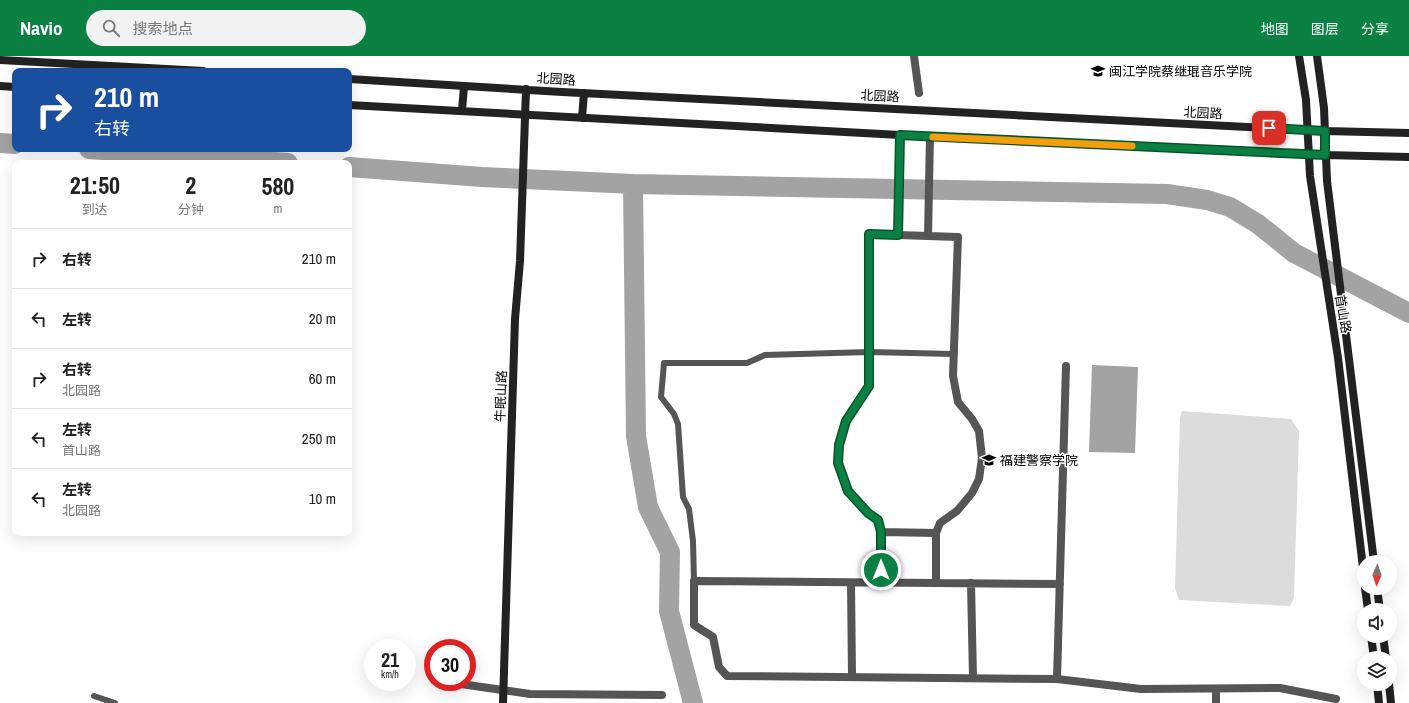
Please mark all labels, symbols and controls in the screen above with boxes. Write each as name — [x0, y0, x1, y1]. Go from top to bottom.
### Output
search box — [86, 10, 366, 46]
text: Navio — [20, 15, 62, 41]
icon: search — [100, 17, 122, 39]
text: 搜索地点 — [132, 18, 192, 39]
text: 地图 — [1261, 20, 1289, 38]
text: 图层 — [1311, 20, 1339, 38]
text: 分享 — [1361, 20, 1389, 38]
school or university icon: 闽江学院蔡继琨音乐学院 — [1090, 63, 1106, 79]
place label: 闽江学院蔡继琨音乐学院 — [1109, 63, 1252, 80]
street label: 北园路 — [536, 69, 576, 89]
text: 210 m — [94, 78, 159, 116]
icon: right — [28, 84, 80, 136]
street label: 北园路 — [860, 86, 900, 106]
street label: 北园路 — [1183, 103, 1223, 123]
pin — [1252, 111, 1286, 145]
text: 右转 — [94, 116, 130, 141]
icon: arrive — [1258, 117, 1280, 139]
text: 21:50 — [70, 169, 120, 201]
text: 2 — [185, 169, 196, 201]
text: 580 — [261, 170, 294, 202]
text: m — [273, 200, 282, 217]
text: 到达 — [82, 201, 108, 218]
text: 分钟 — [178, 201, 204, 218]
icon: right — [28, 248, 50, 270]
text: 210 m — [302, 248, 336, 269]
text: 右转 — [62, 249, 92, 270]
street label: 首山路 — [1331, 293, 1355, 335]
icon: left — [28, 308, 50, 330]
text: 20 m — [309, 308, 336, 329]
text: 左转 — [62, 309, 92, 330]
text: 右转 — [62, 359, 92, 380]
icon: right — [28, 368, 50, 390]
text: 60 m — [309, 368, 336, 389]
street label: 牛眠山路 — [492, 370, 510, 422]
text: 北园路 — [62, 382, 101, 399]
text: 左转 — [62, 419, 92, 440]
icon: left — [28, 428, 50, 450]
text: 250 m — [302, 428, 336, 449]
text: 首山路 — [62, 442, 101, 459]
school or university icon: 福建警察学院 — [981, 452, 997, 468]
place label: 福建警察学院 — [1000, 452, 1078, 469]
text: 左转 — [62, 479, 92, 500]
icon: left — [28, 488, 50, 510]
text: 10 m — [309, 488, 336, 509]
text: 北园路 — [62, 502, 101, 519]
position arrow — [860, 549, 902, 591]
north arrow — [1357, 555, 1397, 595]
map controls — [1357, 555, 1397, 691]
button: sound — [1357, 603, 1397, 643]
speed limit sign: 30 — [424, 639, 476, 691]
text: 21 — [381, 646, 399, 673]
button: layers — [1357, 651, 1397, 691]
text: km/h — [381, 668, 399, 681]

